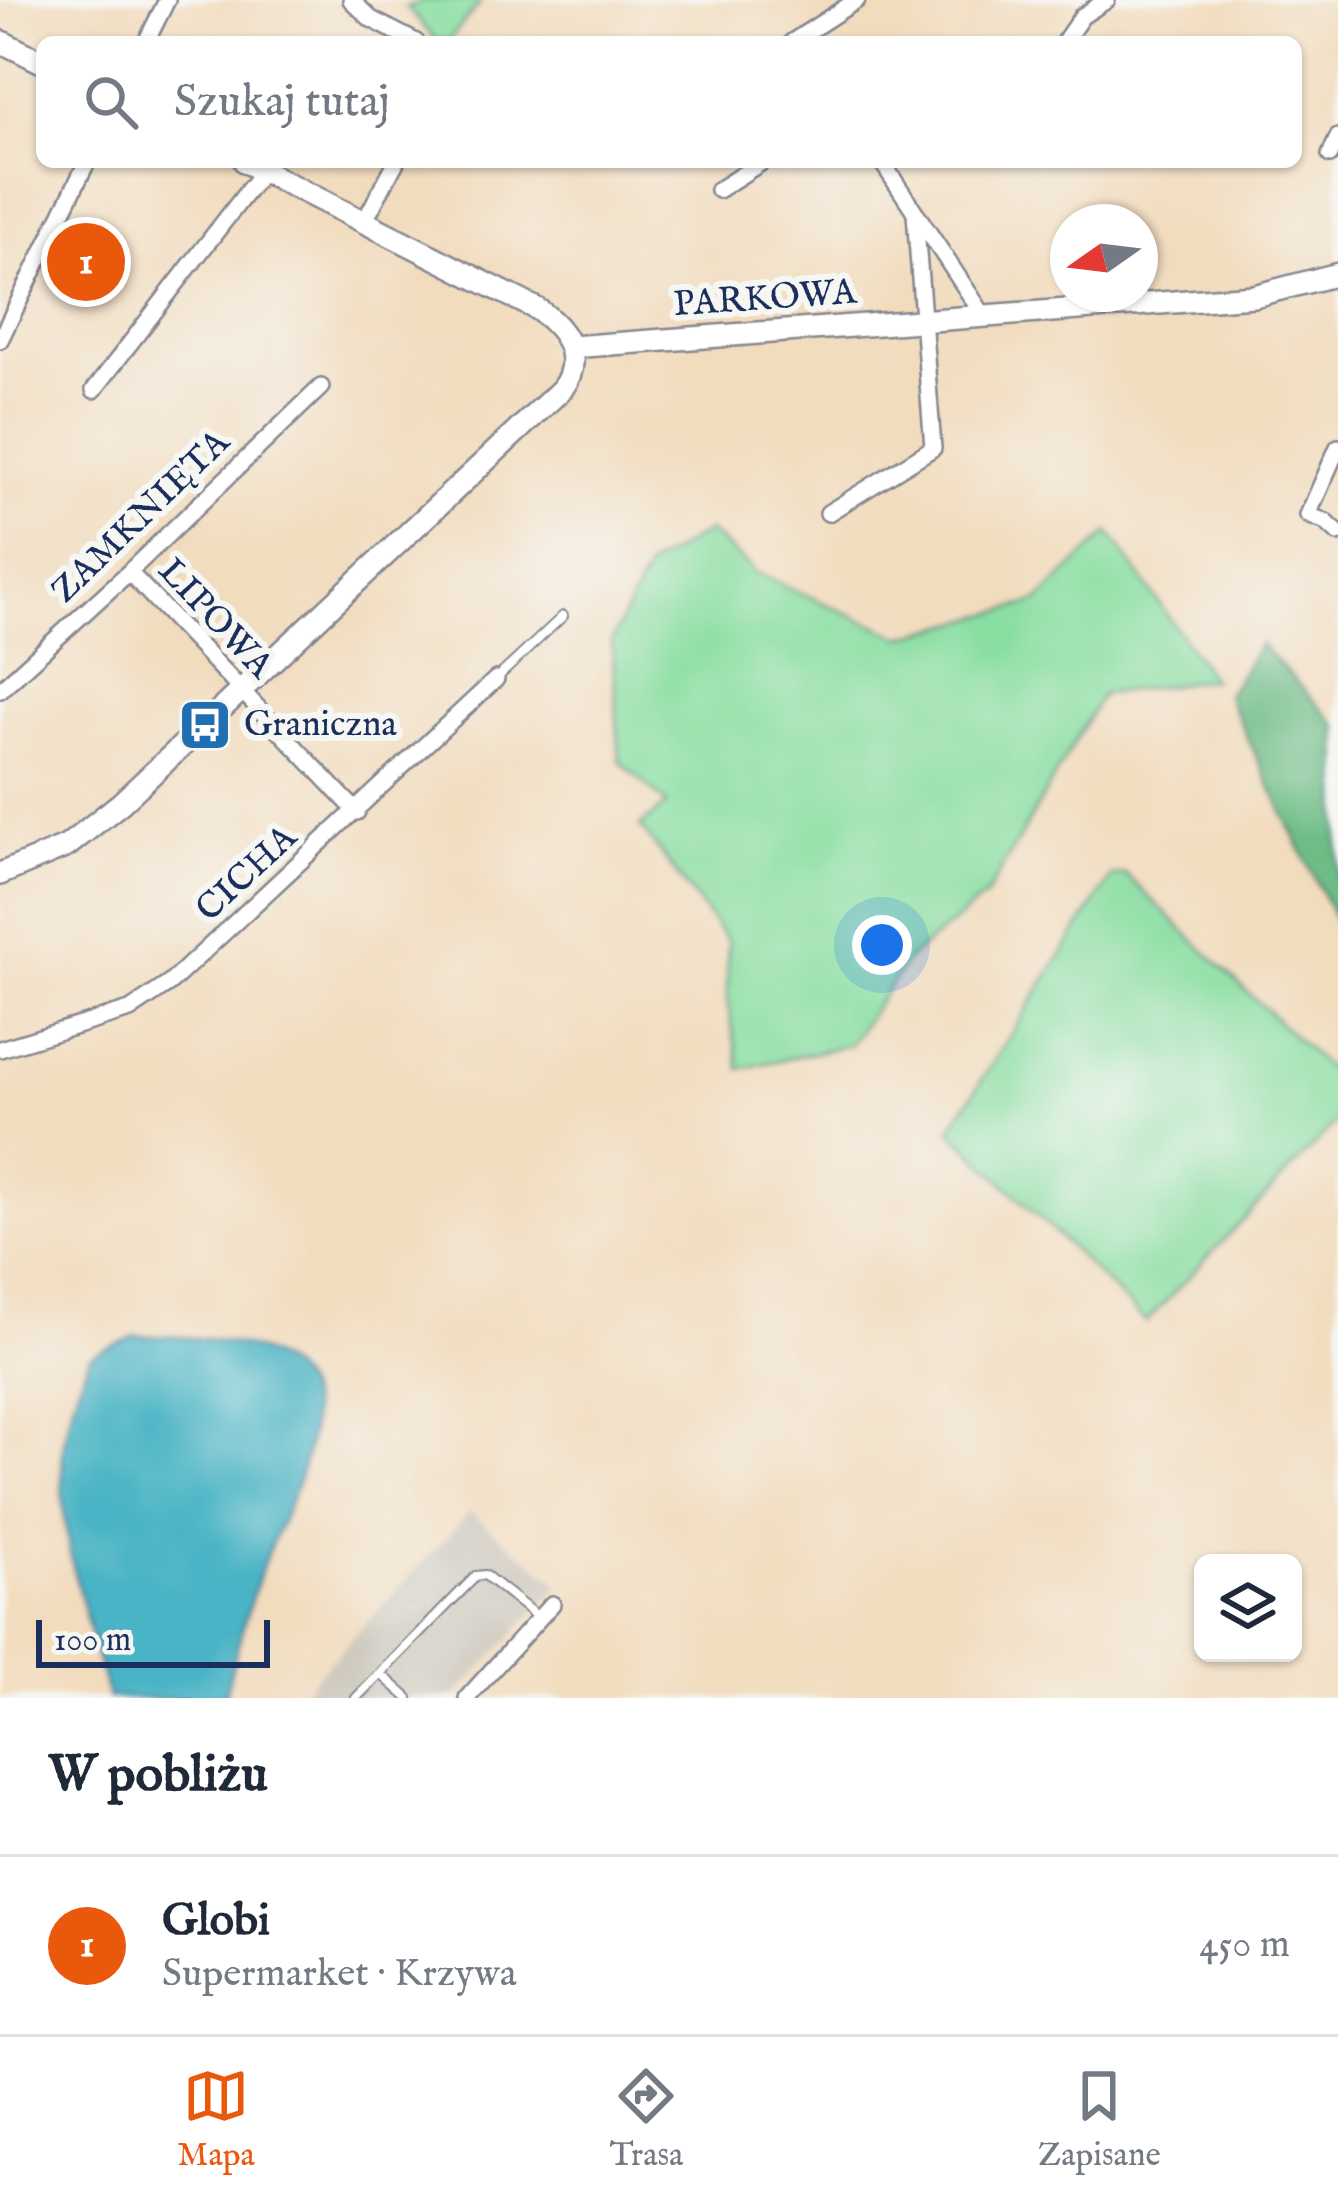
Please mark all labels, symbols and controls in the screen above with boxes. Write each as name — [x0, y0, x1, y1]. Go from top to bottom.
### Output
search box — [36, 36, 1302, 168]
icon: search — [78, 69, 144, 135]
text: Szukaj tutaj — [174, 74, 390, 131]
north arrow — [1050, 204, 1158, 312]
pin: 1 — [47, 217, 125, 307]
street label: PARKOWA — [672, 270, 860, 328]
street label: ZAMKNIĘTA — [42, 419, 241, 614]
street label: LIPOWA — [148, 549, 284, 690]
bus stop icon: Graniczna — [177, 697, 233, 753]
place label: Graniczna — [244, 702, 397, 748]
street label: CICHA — [187, 814, 308, 932]
your location — [852, 915, 912, 975]
map controls — [1194, 1554, 1302, 1662]
button: layers — [1194, 1554, 1302, 1662]
scale bar — [36, 1614, 270, 1667]
text: 100 m — [54, 1620, 131, 1662]
text: W pobliżu — [48, 1744, 268, 1809]
text: Globi — [162, 1893, 270, 1950]
text: 1 — [80, 1921, 94, 1970]
text: 450 m — [1199, 1921, 1290, 1970]
text: Supermarket · Krzywa — [162, 1950, 517, 1999]
tab: Mapa — [177, 2063, 255, 2177]
tab: Trasa — [610, 2063, 683, 2177]
tab: Zapisane — [1038, 2063, 1161, 2177]

